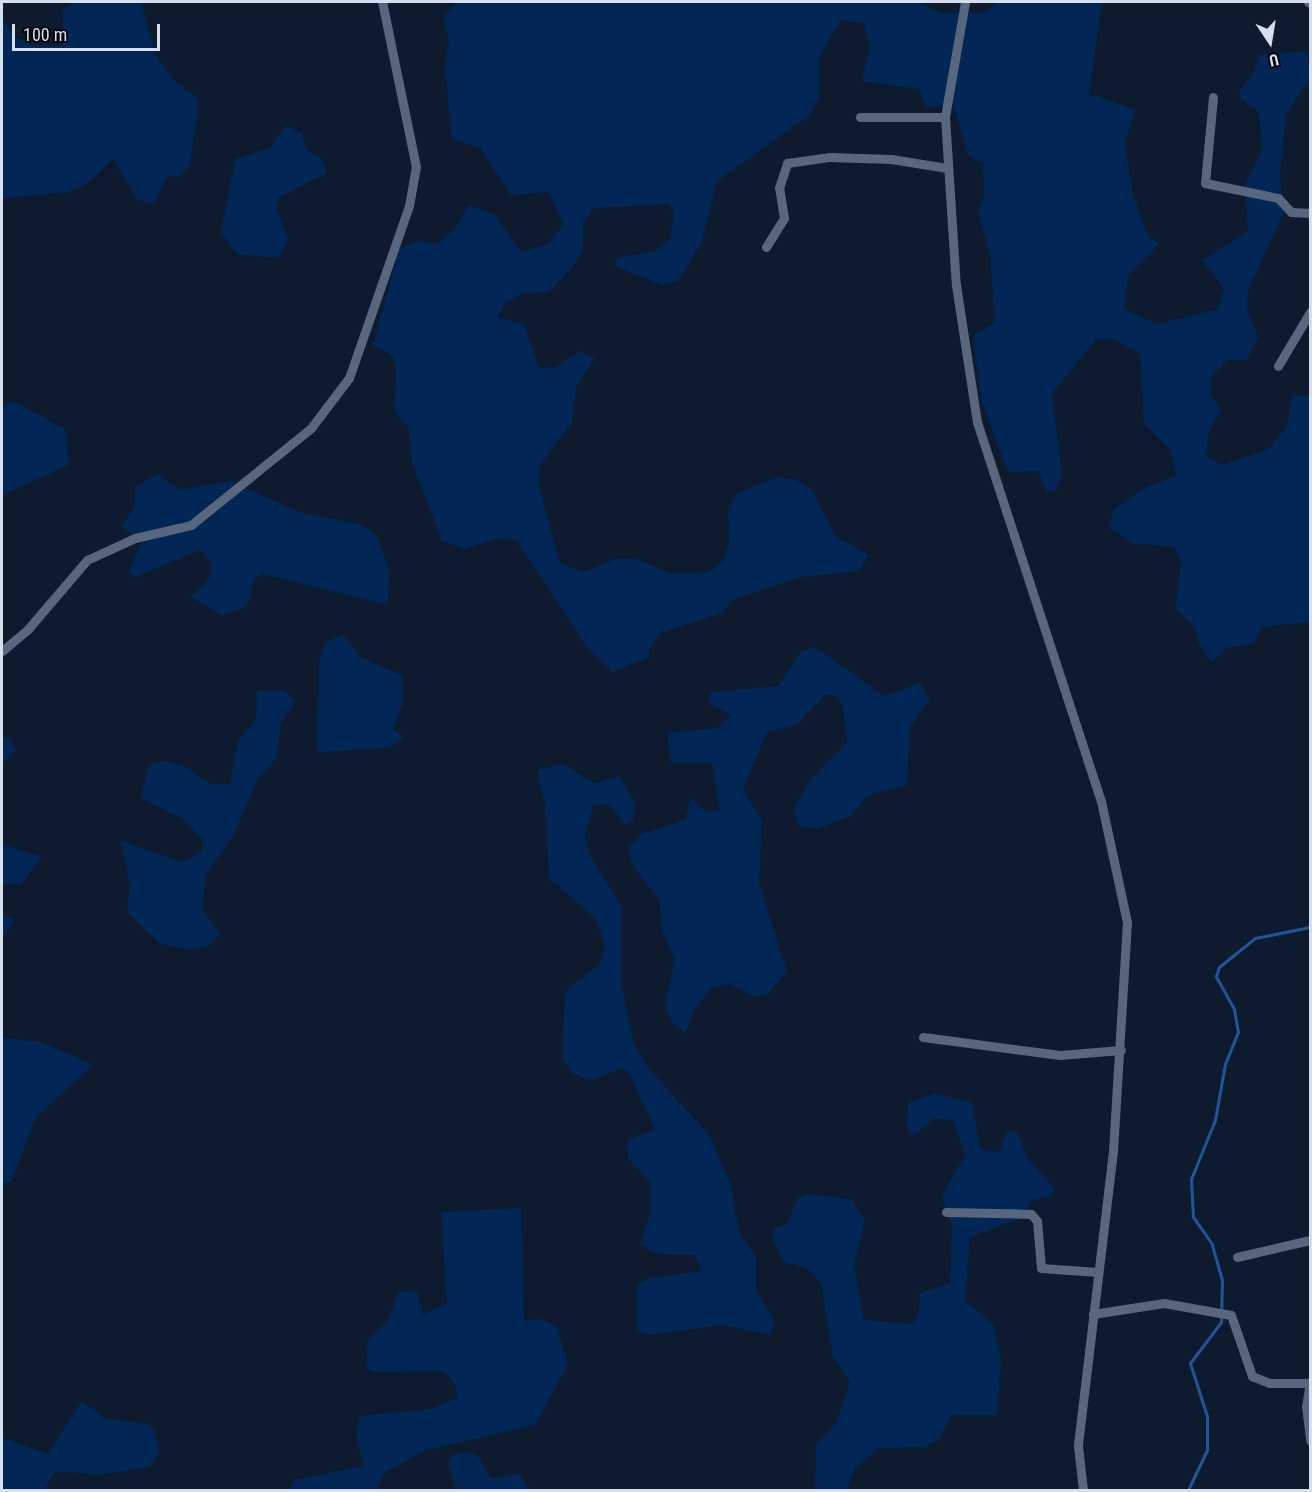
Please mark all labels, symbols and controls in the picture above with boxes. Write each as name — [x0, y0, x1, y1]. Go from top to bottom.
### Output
scale bar — [15, 12, 164, 50]
north arrow — [1240, 12, 1300, 72]
text: 100 m — [23, 24, 67, 45]
text: U — [1267, 50, 1280, 70]

